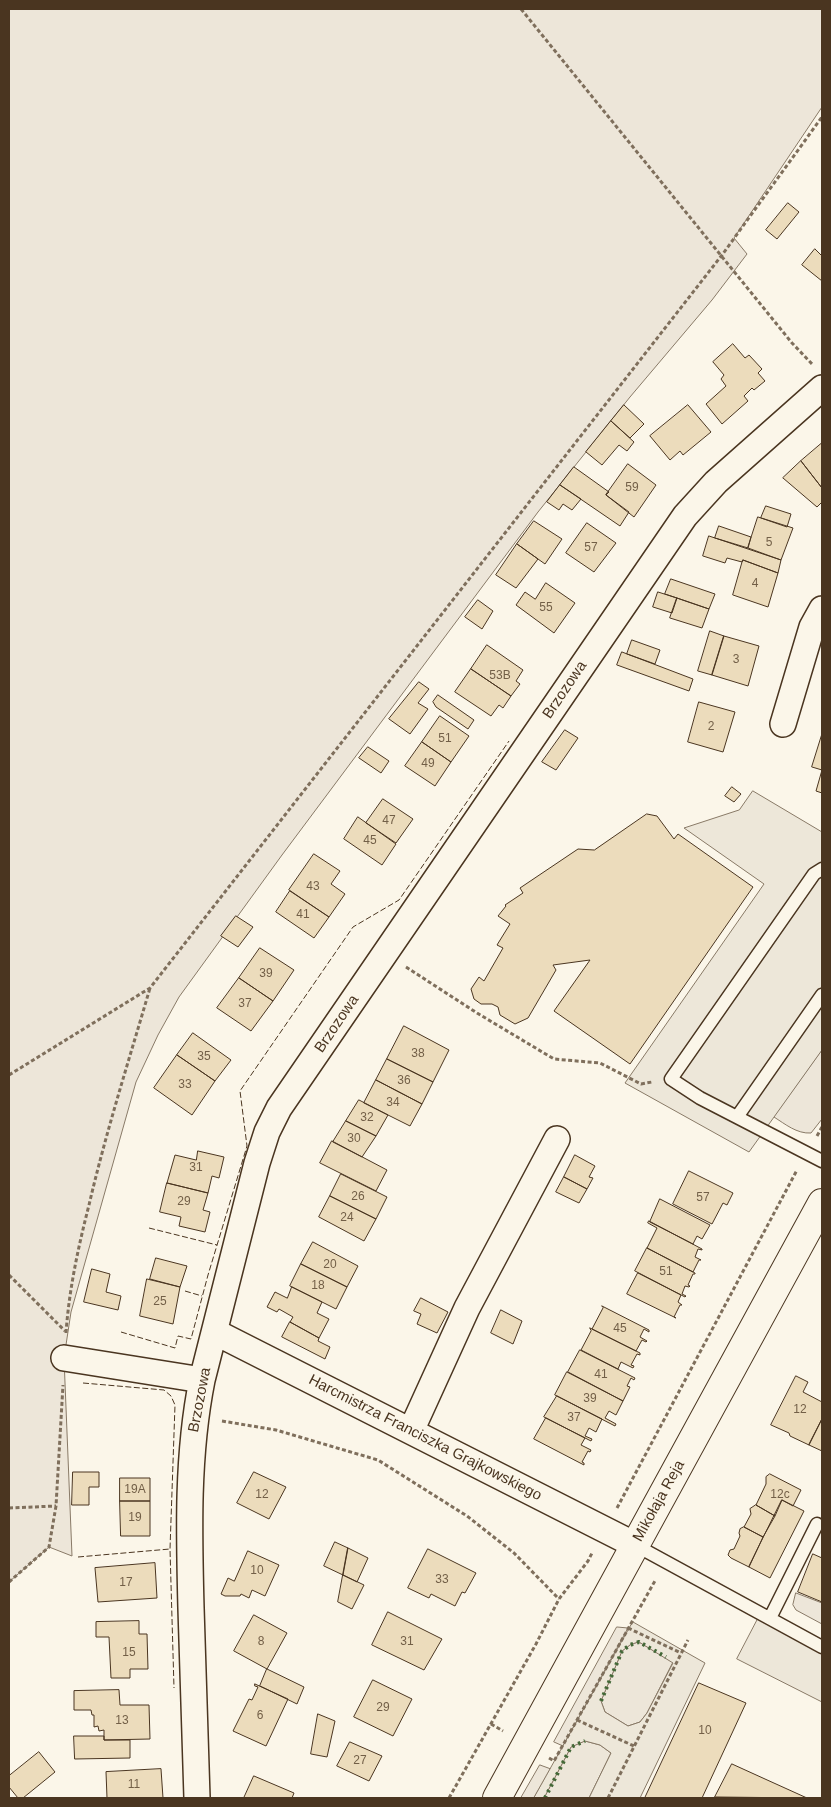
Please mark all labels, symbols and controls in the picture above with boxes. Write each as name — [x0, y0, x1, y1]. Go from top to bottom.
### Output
house number: 59 — [625, 481, 639, 495]
house number: 5 — [766, 536, 772, 550]
house number: 57 — [584, 541, 598, 555]
house number: 4 — [752, 577, 758, 591]
house number: 55 — [539, 601, 553, 615]
house number: 3 — [733, 653, 739, 667]
street label: Brzozowa — [539, 658, 591, 722]
house number: 53B — [489, 669, 511, 683]
house number: 2 — [708, 720, 714, 734]
house number: 51 — [438, 732, 452, 746]
house number: 49 — [421, 757, 435, 771]
house number: 47 — [382, 814, 396, 828]
house number: 45 — [363, 834, 377, 848]
house number: 43 — [306, 880, 320, 894]
house number: 41 — [296, 908, 310, 922]
house number: 39 — [259, 967, 273, 981]
street label: Brzozowa — [311, 992, 363, 1056]
house number: 37 — [238, 997, 252, 1011]
house number: 38 — [411, 1047, 425, 1061]
house number: 35 — [197, 1050, 211, 1064]
house number: 36 — [397, 1074, 411, 1088]
house number: 33 — [178, 1078, 192, 1092]
house number: 34 — [386, 1096, 400, 1110]
house number: 32 — [360, 1111, 374, 1125]
house number: 30 — [347, 1132, 361, 1146]
house number: 31 — [189, 1161, 203, 1175]
house number: 26 — [351, 1190, 365, 1204]
house number: 57 — [696, 1191, 710, 1205]
house number: 29 — [177, 1195, 191, 1209]
house number: 24 — [340, 1211, 354, 1225]
house number: 20 — [323, 1258, 337, 1272]
house number: 51 — [659, 1265, 673, 1279]
house number: 18 — [311, 1279, 325, 1293]
house number: 25 — [153, 1295, 167, 1309]
house number: 45 — [613, 1322, 627, 1336]
street label: Brzozowa — [185, 1366, 215, 1434]
house number: 41 — [594, 1368, 608, 1382]
street label: Harcmistrza Franciszka Grajkowskiego — [305, 1371, 545, 1505]
house number: 39 — [583, 1392, 597, 1406]
house number: 12 — [793, 1403, 807, 1417]
house number: 37 — [567, 1411, 581, 1425]
street label: Mikołaja Reja — [629, 1457, 689, 1545]
house number: 19A — [124, 1483, 146, 1497]
house number: 12 — [255, 1488, 269, 1502]
house number: 12c — [770, 1488, 790, 1502]
house number: 19 — [128, 1511, 142, 1525]
house number: 10 — [250, 1564, 264, 1578]
house number: 33 — [435, 1573, 449, 1587]
house number: 17 — [119, 1576, 133, 1590]
house number: 8 — [258, 1635, 264, 1649]
house number: 31 — [400, 1635, 414, 1649]
house number: 15 — [122, 1646, 136, 1660]
house number: 29 — [376, 1701, 390, 1715]
house number: 6 — [257, 1709, 263, 1723]
house number: 13 — [115, 1714, 129, 1728]
house number: 10 — [698, 1724, 712, 1738]
house number: 27 — [353, 1754, 367, 1768]
house number: 11 — [128, 1778, 140, 1792]

